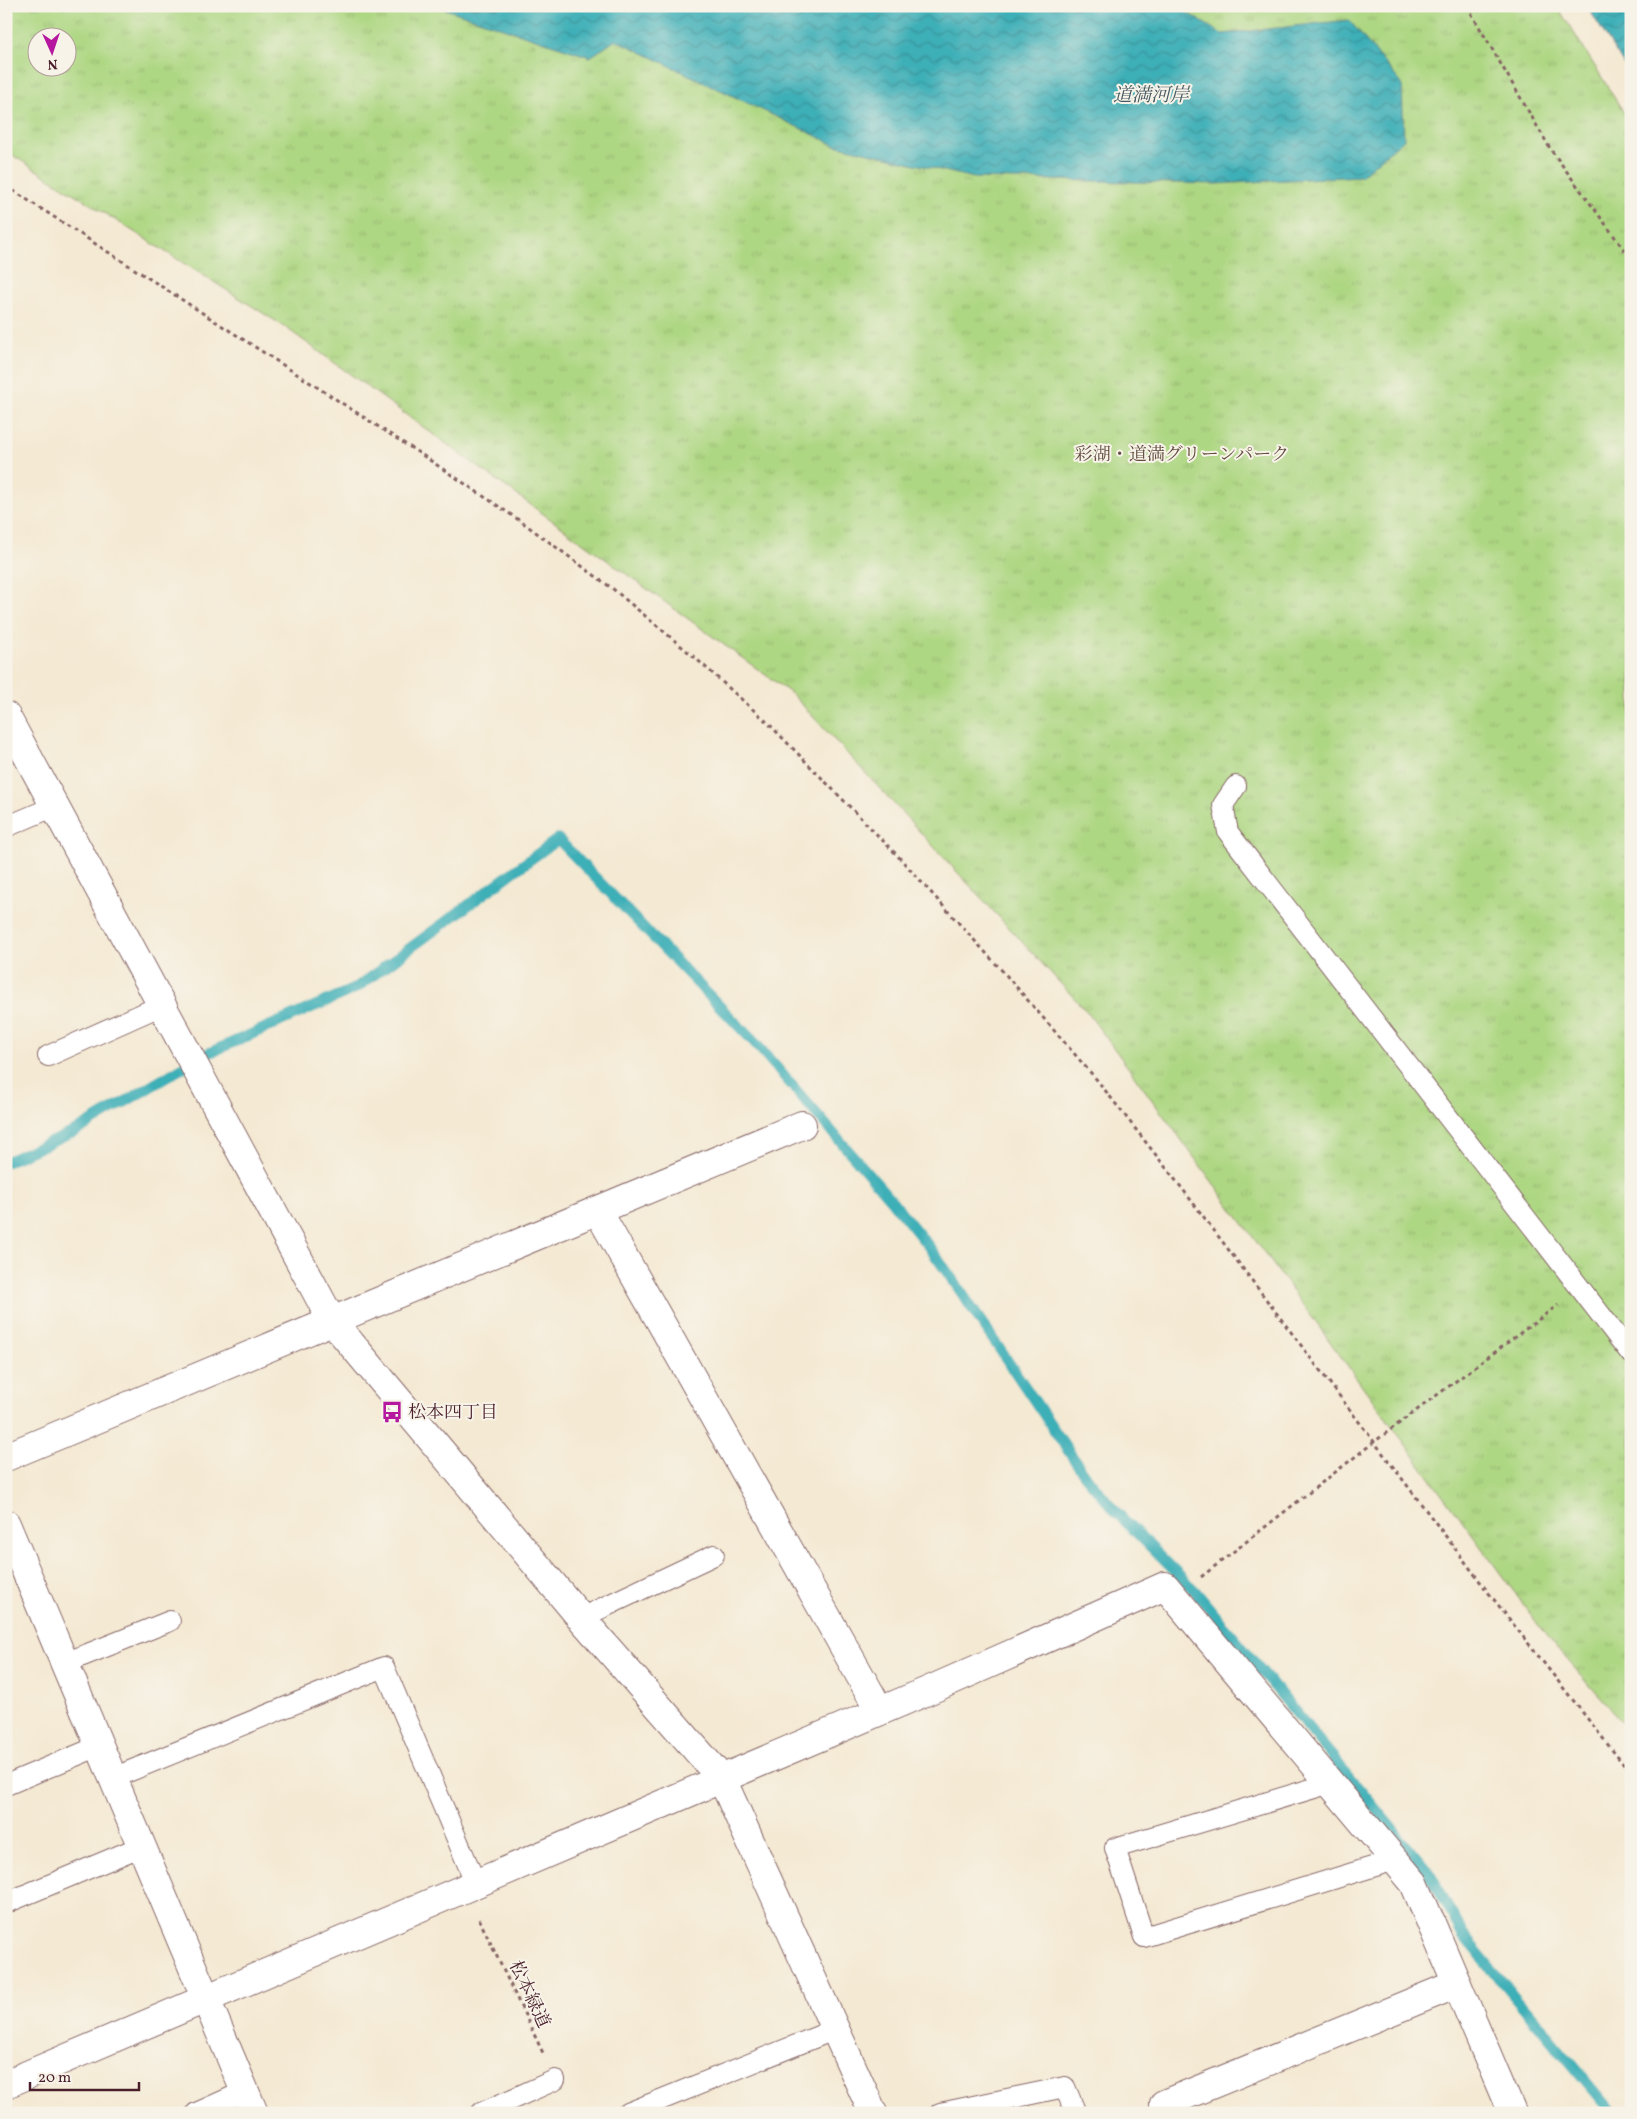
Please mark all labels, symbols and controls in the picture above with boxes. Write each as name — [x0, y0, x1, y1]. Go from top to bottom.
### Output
north arrow — [28, 28, 78, 78]
text: N — [47, 54, 58, 73]
water label: 道満河岸 — [1113, 83, 1191, 109]
park label: 彩湖・道満グリーンパーク — [1075, 443, 1289, 468]
bus stop icon: 松本四丁目 — [379, 1399, 405, 1425]
place label: 松本四丁目 — [408, 1401, 498, 1426]
street label: 松本緑道 — [502, 1957, 555, 2033]
scale bar — [30, 2059, 139, 2091]
text: 20 m — [38, 2068, 71, 2089]

